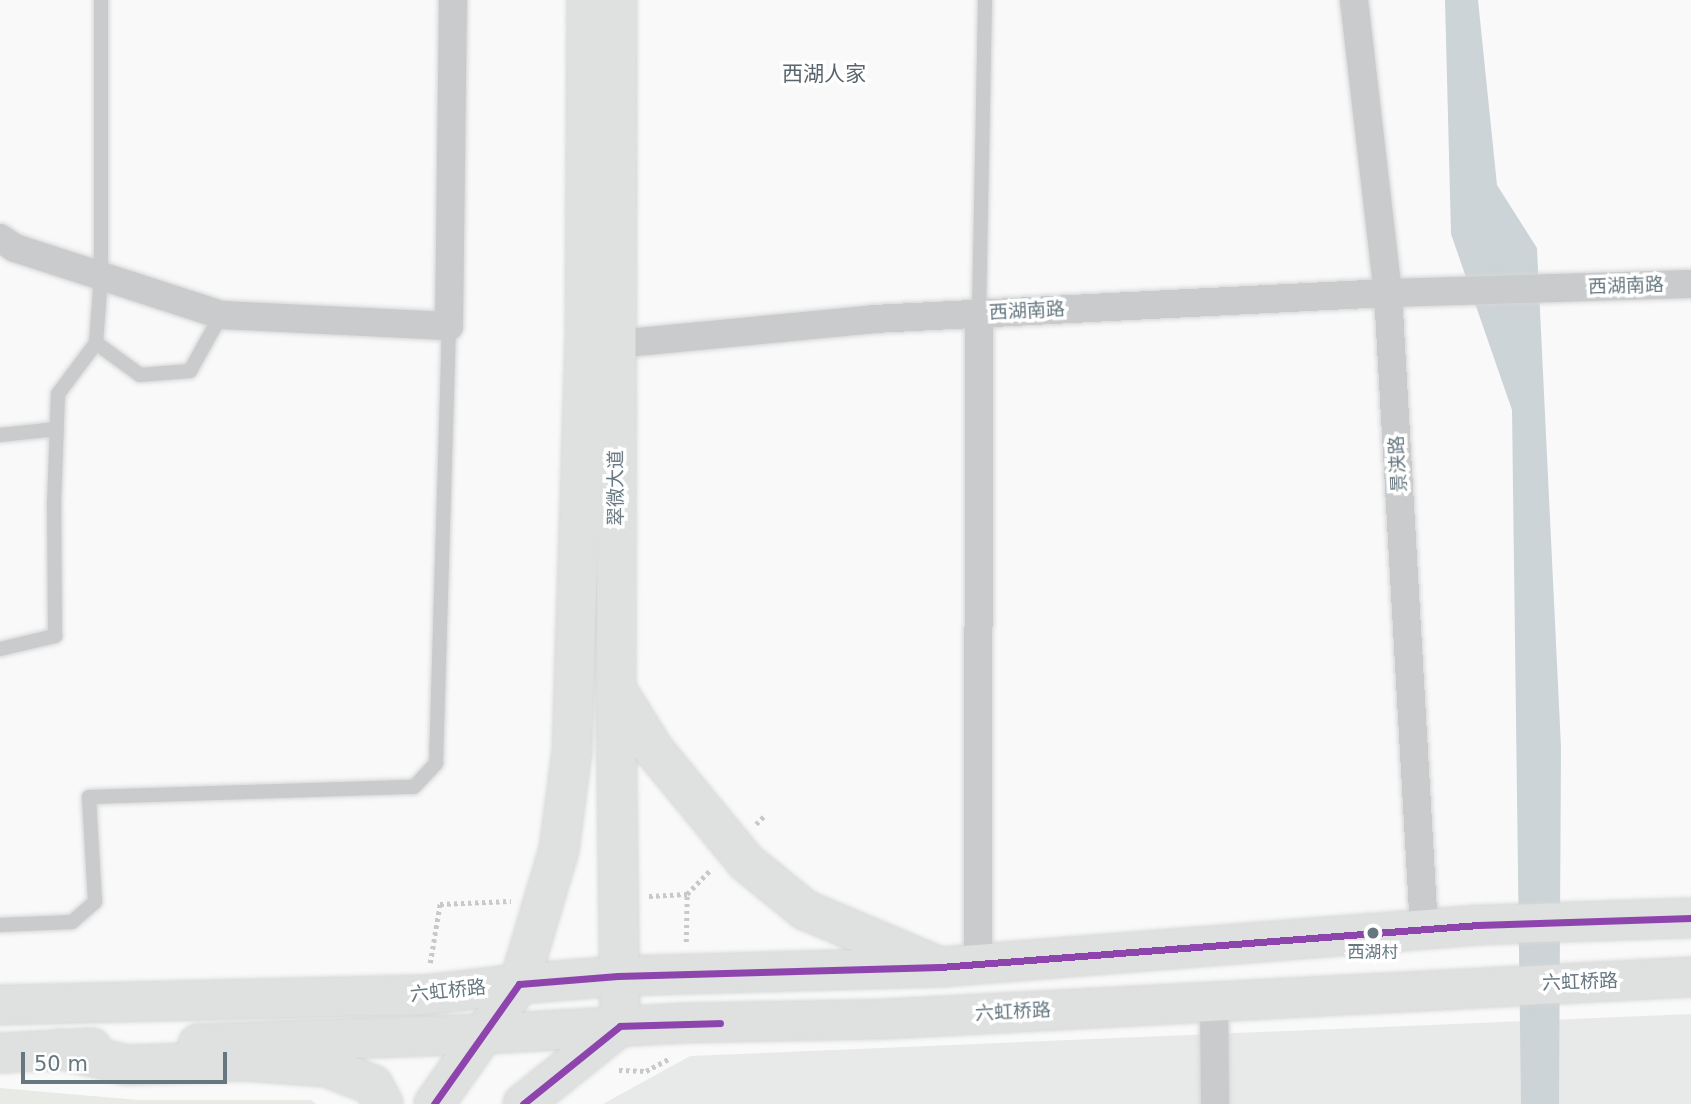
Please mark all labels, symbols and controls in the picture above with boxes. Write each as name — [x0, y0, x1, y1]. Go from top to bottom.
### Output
district label: 西湖人家 — [782, 61, 866, 87]
street label: 西湖南路 — [1588, 273, 1664, 299]
street label: 西湖南路 — [988, 298, 1066, 324]
street label: 景浃路 — [1385, 435, 1411, 493]
street label: 翠微大道 — [605, 450, 627, 526]
marker: 西湖村 — [1366, 926, 1380, 940]
place label: 西湖村 — [1348, 943, 1398, 963]
street label: 六虹桥路 — [1542, 969, 1618, 995]
street label: 六虹桥路 — [409, 976, 487, 1006]
street label: 六虹桥路 — [974, 999, 1052, 1025]
scale bar — [24, 1038, 231, 1082]
text: 50 m — [34, 1052, 88, 1076]

